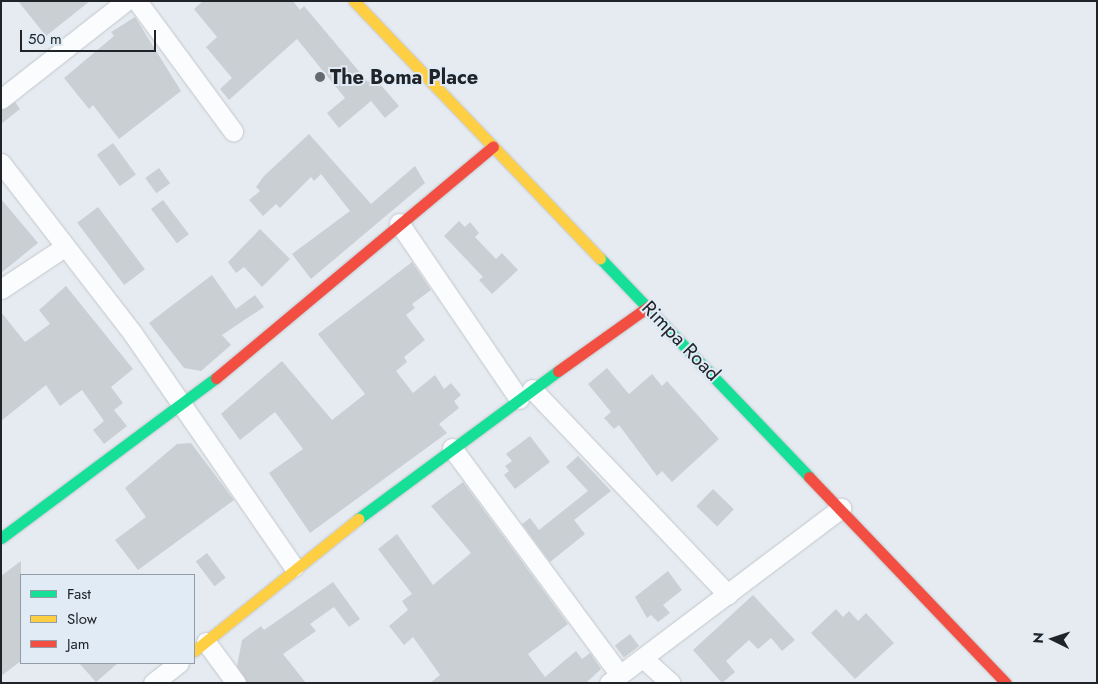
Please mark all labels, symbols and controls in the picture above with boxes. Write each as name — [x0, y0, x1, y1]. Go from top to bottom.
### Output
scale bar — [22, 20, 159, 52]
text: 50 m — [28, 28, 62, 50]
place label: The Boma Place — [330, 65, 478, 89]
marker: The Boma Place — [314, 71, 326, 83]
street label: Rimpa Road — [637, 296, 725, 386]
legend — [20, 574, 195, 664]
text: Fast — [67, 583, 91, 605]
text: Slow — [67, 608, 97, 630]
north arrow — [1028, 614, 1078, 664]
text: N — [1028, 632, 1048, 644]
text: Jam — [67, 633, 90, 655]

